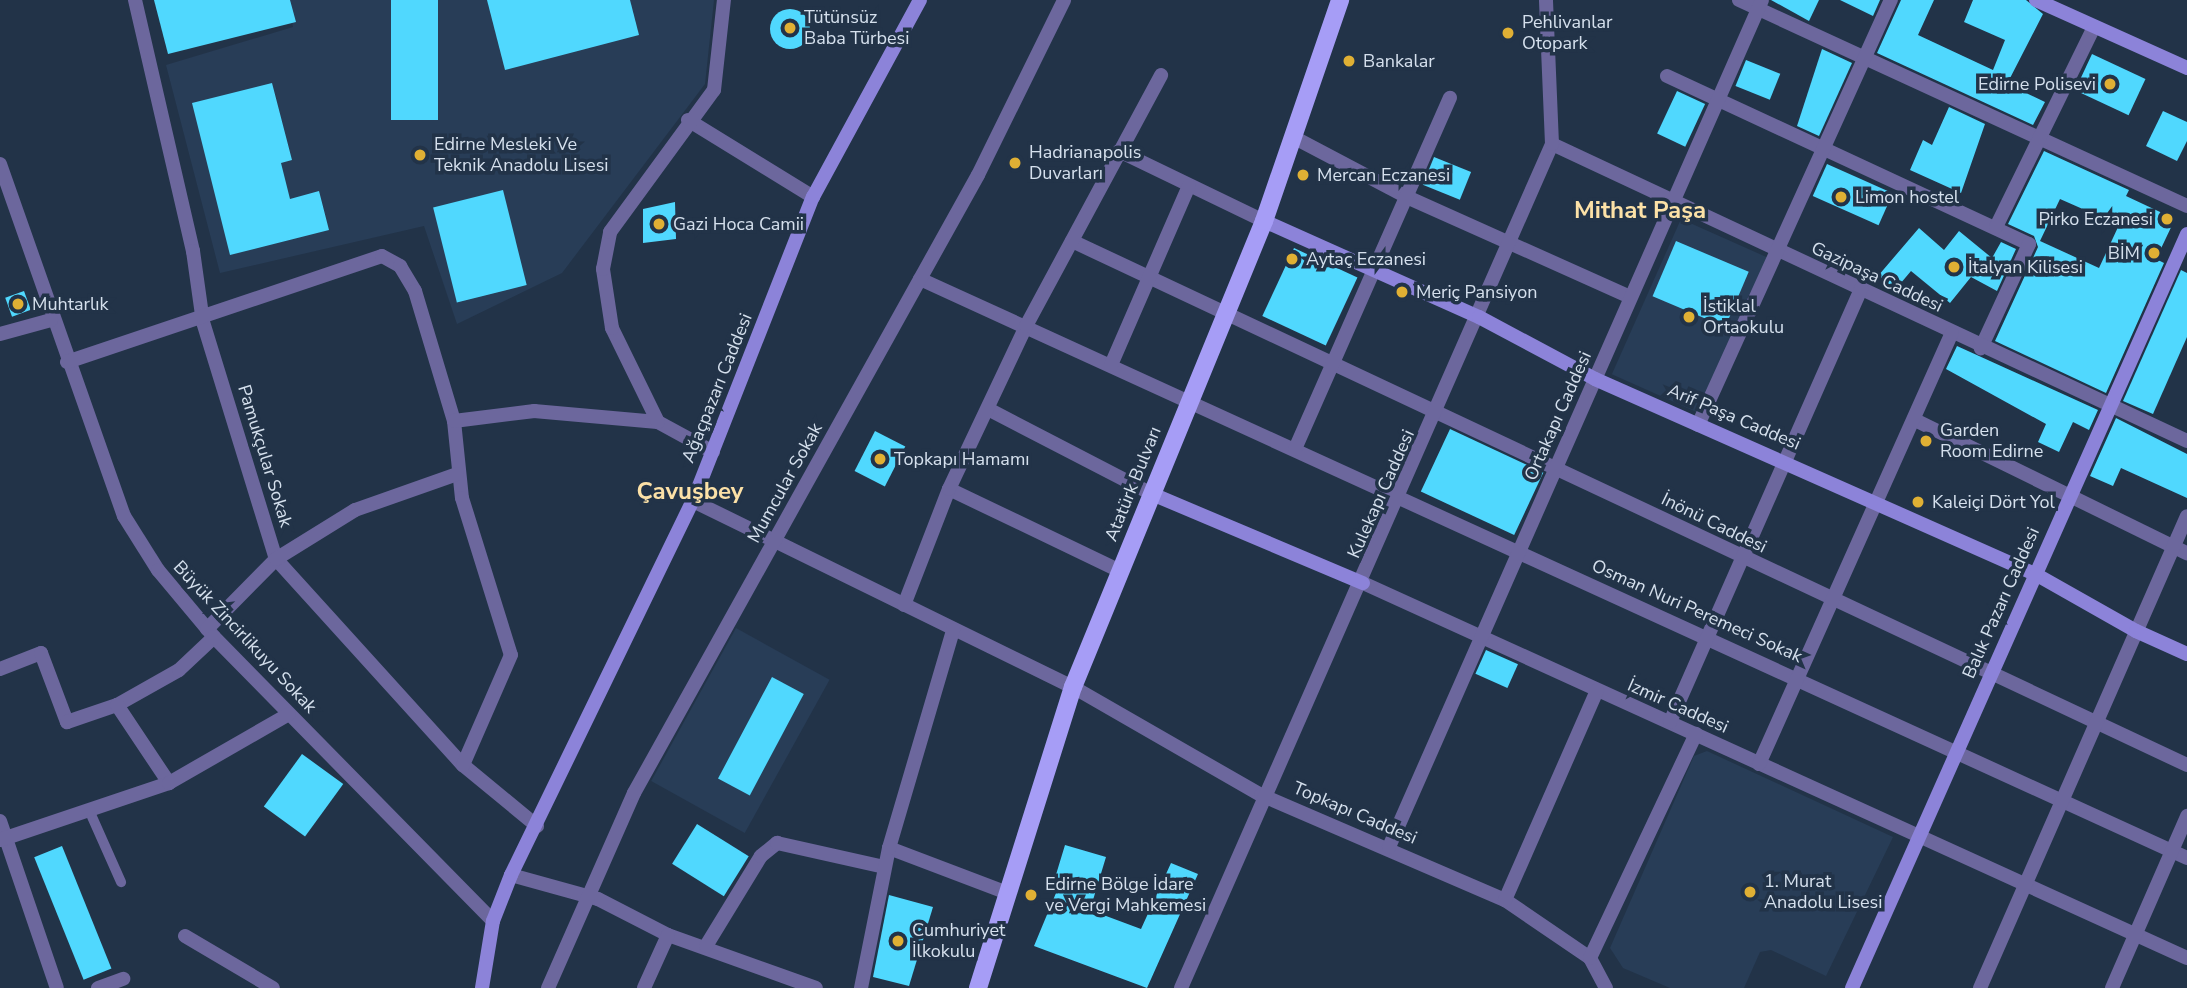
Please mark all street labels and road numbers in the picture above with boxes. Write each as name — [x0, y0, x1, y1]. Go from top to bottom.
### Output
street label: Gazipaşa Caddesi — [1808, 237, 1946, 317]
street label: Ağaçpazarı Caddesi — [677, 310, 757, 466]
street label: Ortakapı Caddesi — [1520, 348, 1596, 484]
street label: Arif Paşa Caddesi — [1664, 379, 1804, 455]
street label: Pamukçular Sokak — [233, 382, 297, 530]
street label: Mumcular Sokak — [743, 419, 827, 547]
street label: Atatürk Bulvarı — [1100, 423, 1166, 545]
street label: Kulekapı Caddesi — [1343, 426, 1419, 562]
street label: İnönü Caddesi — [1658, 488, 1770, 558]
street label: Balık Pazarı Caddesi — [1958, 524, 2044, 682]
street label: Osman Nuri Peremeci Sokak — [1588, 555, 1806, 667]
street label: Büyük Zincirlikuyu Sokak — [169, 556, 321, 718]
street label: İzmir Caddesi — [1624, 674, 1732, 738]
street label: Topkapı Caddesi — [1290, 777, 1420, 849]

